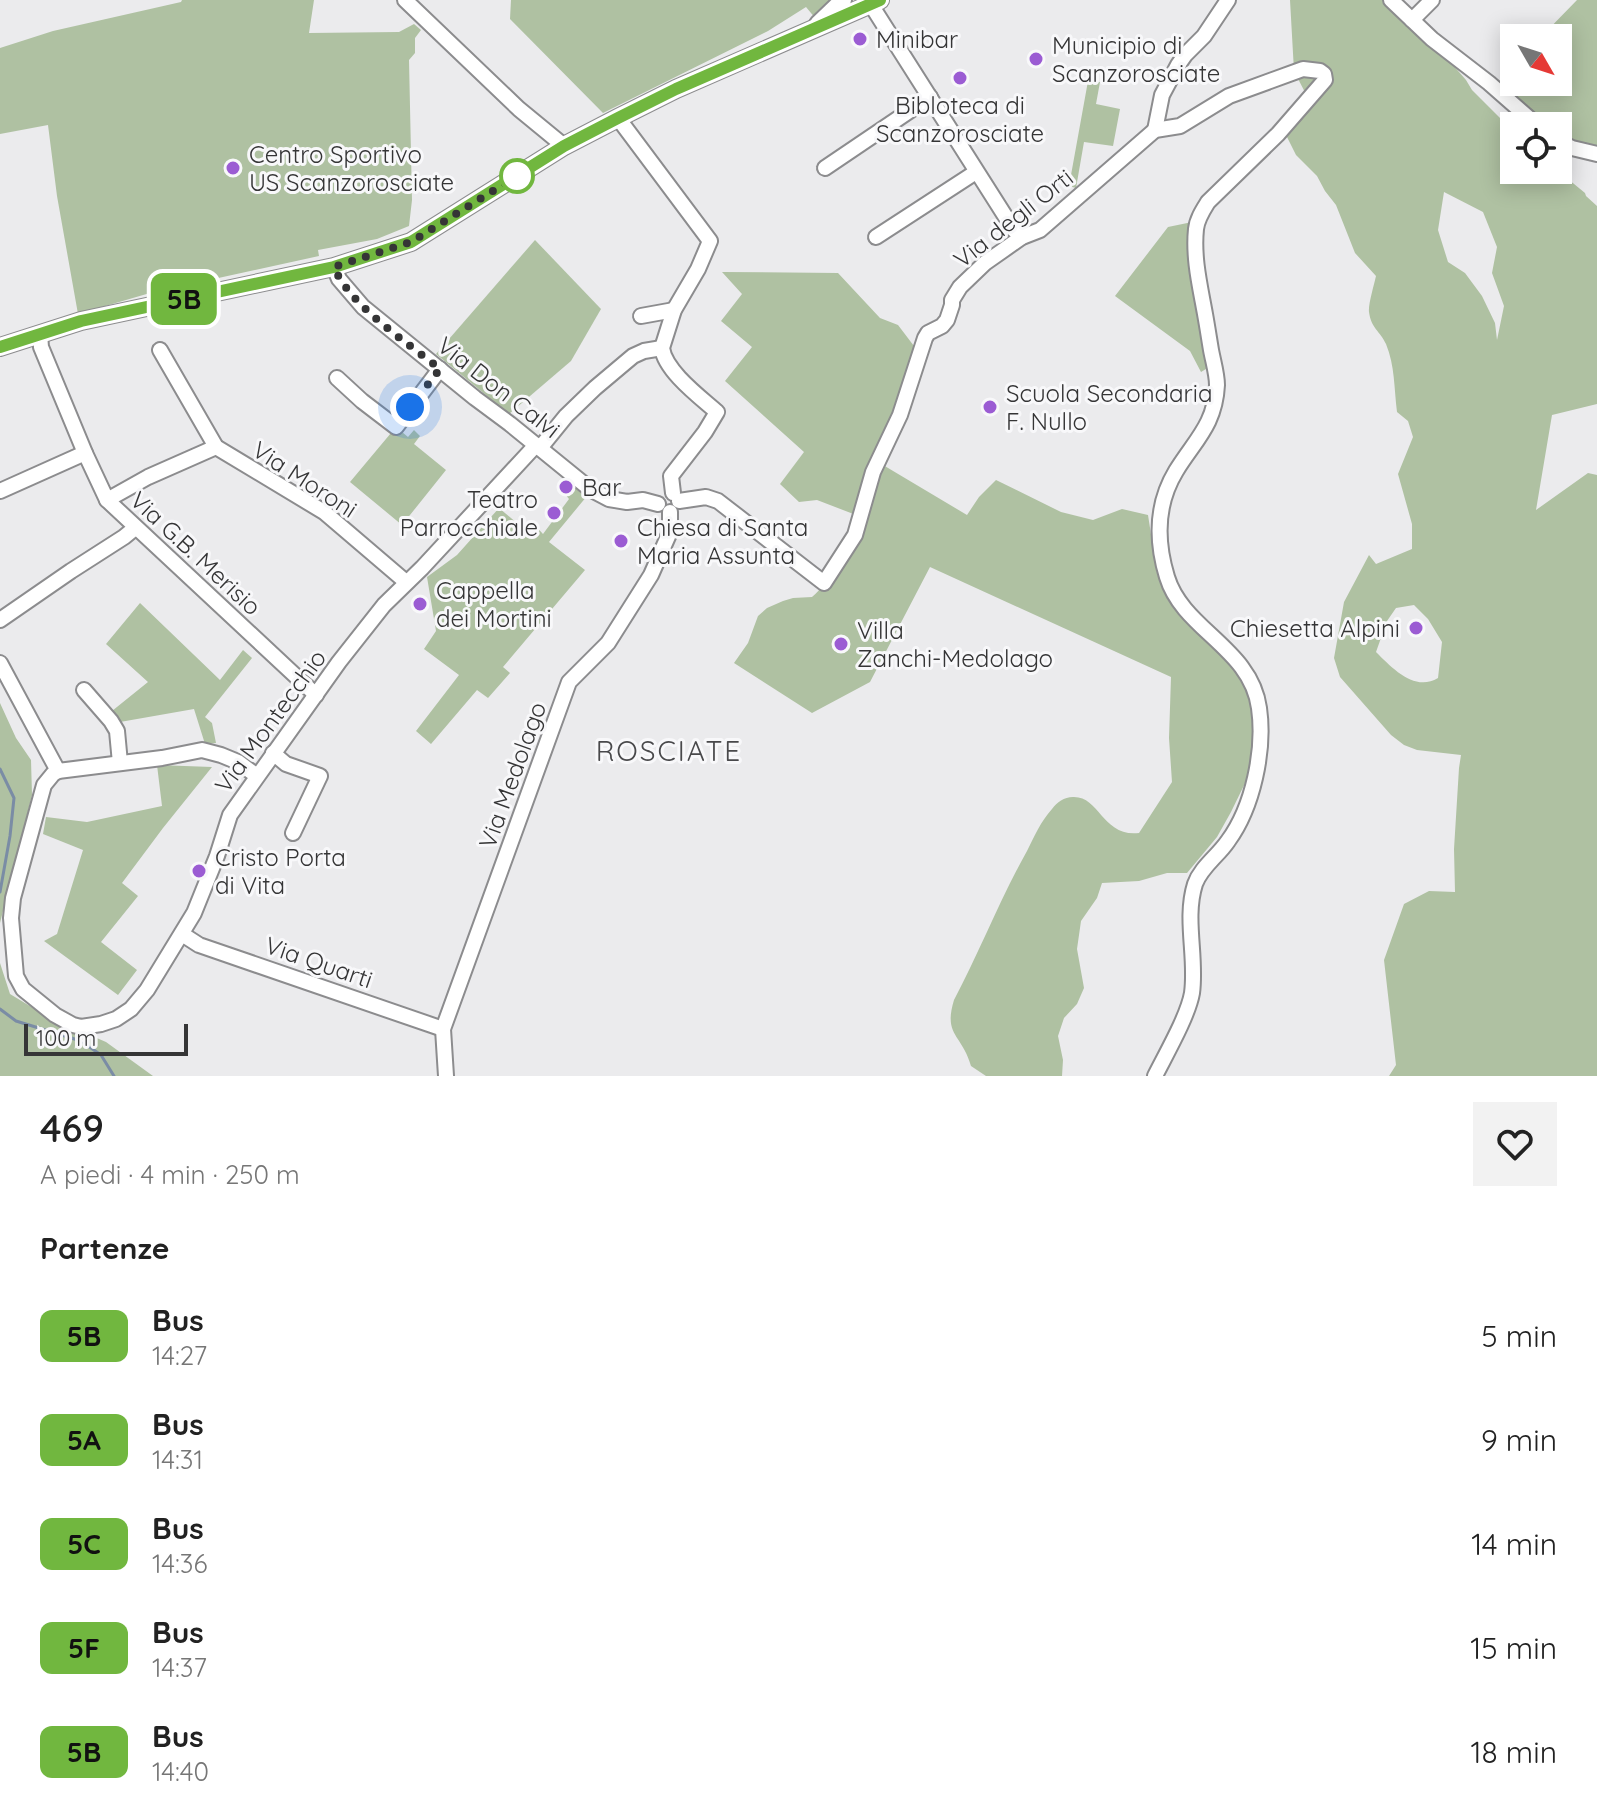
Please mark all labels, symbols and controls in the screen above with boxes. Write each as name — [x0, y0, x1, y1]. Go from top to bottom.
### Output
place label: Minibar — [876, 24, 958, 54]
north arrow — [1500, 24, 1572, 96]
map controls — [1500, 24, 1572, 184]
marker: Minibar — [851, 30, 869, 48]
place label: Municipio di Scanzorosciate — [1052, 30, 1220, 88]
marker: Municipio di Scanzorosciate — [1027, 50, 1045, 68]
marker: Bibloteca di Scanzorosciate — [951, 69, 969, 87]
place label: Bibloteca di Scanzorosciate — [876, 90, 1044, 148]
button: locate — [1500, 112, 1572, 184]
place label: Centro Sportivo US Scanzorosciate — [249, 139, 454, 197]
marker: Centro Sportivo US Scanzorosciate — [224, 159, 242, 177]
unlabelled marker — [500, 159, 534, 193]
street label: Via degli Orti — [947, 162, 1079, 274]
line badge: 5B — [148, 273, 220, 325]
text: 5B — [167, 281, 201, 316]
street label: Via Don Calvi — [432, 330, 566, 444]
place label: Scuola Secondaria F. Nullo — [1006, 378, 1213, 436]
your location — [390, 387, 430, 427]
marker: Scuola Secondaria F. Nullo — [981, 398, 999, 416]
street label: Via Moroni — [247, 434, 363, 524]
place label: Bar — [582, 472, 621, 502]
marker: Bar — [557, 478, 575, 496]
place label: Teatro Parrocchiale — [400, 484, 538, 542]
street label: Via G.B. Merisio — [124, 485, 268, 621]
marker: Teatro Parrocchiale — [545, 504, 563, 522]
place label: Chiesa di Santa Maria Assunta — [637, 512, 808, 570]
marker: Chiesa di Santa Maria Assunta — [612, 532, 630, 550]
place label: Cappella dei Mortini — [436, 575, 552, 633]
marker: Cappella dei Mortini — [411, 595, 429, 613]
place label: Chiesetta Alpini — [1230, 613, 1400, 643]
place label: Villa Zanchi-Medolago — [857, 615, 1053, 673]
marker: Chiesetta Alpini — [1407, 619, 1425, 637]
marker: Villa Zanchi-Medolago — [832, 635, 850, 653]
street label: Via Montecchio — [208, 643, 332, 799]
street label: Via Medolago — [472, 698, 552, 852]
district label: ROSCIATE — [596, 733, 742, 768]
place label: Cristo Porta di Vita — [215, 842, 346, 900]
marker: Cristo Porta di Vita — [190, 862, 208, 880]
street label: Via Quarti — [261, 930, 377, 994]
scale bar — [24, 1020, 188, 1056]
text: 100 m — [36, 1024, 96, 1052]
button: heart — [1473, 1102, 1557, 1186]
text: 469 — [40, 1104, 104, 1152]
text: A piedi · 4 min · 250 m — [40, 1158, 300, 1191]
text: Partenze — [40, 1229, 169, 1267]
text: Bus — [152, 1301, 204, 1339]
text: 5 min — [1481, 1317, 1557, 1355]
text: 5B — [67, 1318, 101, 1353]
text: 14:27 — [152, 1339, 207, 1372]
text: Bus — [152, 1405, 204, 1443]
text: 9 min — [1481, 1421, 1557, 1459]
text: 5A — [67, 1422, 101, 1457]
text: 14:31 — [152, 1443, 203, 1476]
text: Bus — [152, 1509, 204, 1547]
text: 14 min — [1471, 1525, 1557, 1563]
text: 5C — [67, 1526, 101, 1561]
text: 14:36 — [152, 1547, 207, 1580]
text: Bus — [152, 1613, 204, 1651]
text: 15 min — [1470, 1629, 1557, 1667]
text: 5F — [68, 1630, 100, 1665]
text: 14:37 — [152, 1651, 207, 1684]
text: Bus — [152, 1717, 204, 1755]
text: 18 min — [1470, 1733, 1557, 1771]
text: 5B — [67, 1734, 101, 1769]
text: 14:40 — [152, 1755, 209, 1788]

